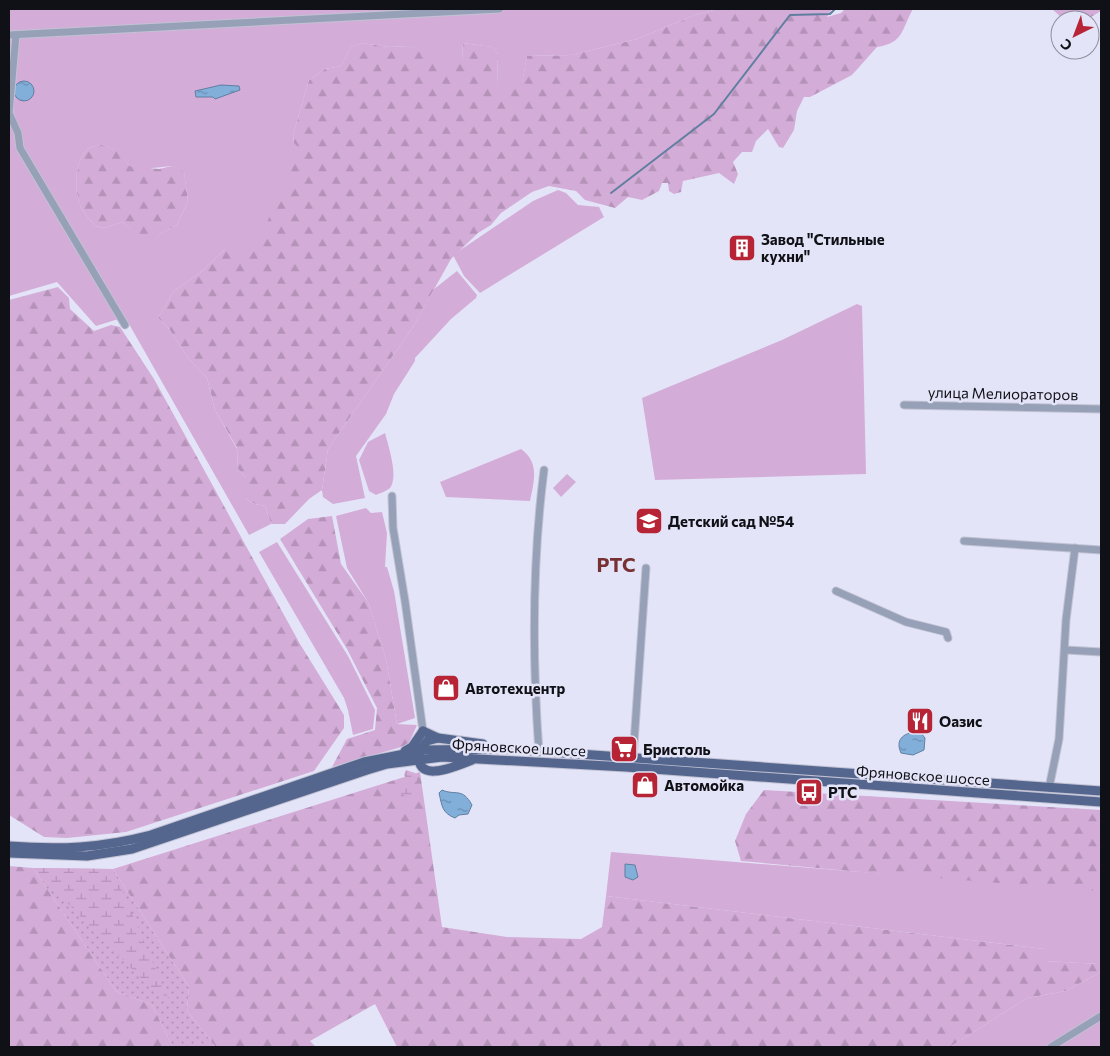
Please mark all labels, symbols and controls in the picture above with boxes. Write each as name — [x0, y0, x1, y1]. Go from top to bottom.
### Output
north arrow — [1050, 10, 1100, 60]
text: С — [1057, 36, 1075, 55]
place label: Завод "Стильные кухни" — [761, 230, 885, 265]
building icon: Завод "Стильные кухни" — [727, 233, 757, 263]
street label: улица Мелиораторов — [928, 383, 1078, 403]
school or university icon: Детский сад №54 — [634, 506, 664, 536]
place label: Детский сад №54 — [668, 512, 794, 530]
district label: РТС — [596, 552, 636, 576]
shop icon: Автотехцентр — [431, 673, 461, 703]
place label: Автотехцентр — [465, 679, 566, 697]
restaurant icon: Оазис — [905, 706, 935, 736]
place label: Оазис — [939, 712, 982, 730]
supermarket icon: Бристоль — [609, 734, 639, 764]
street label: Фряновское шоссе — [452, 735, 586, 759]
place label: Бристоль — [643, 740, 711, 758]
street label: Фряновское шоссе — [856, 761, 991, 789]
shop icon: Автомойка — [630, 770, 660, 800]
place label: Автомойка — [664, 776, 744, 794]
bus stop icon: РТС — [794, 777, 824, 807]
place label: РТС — [828, 783, 857, 801]

